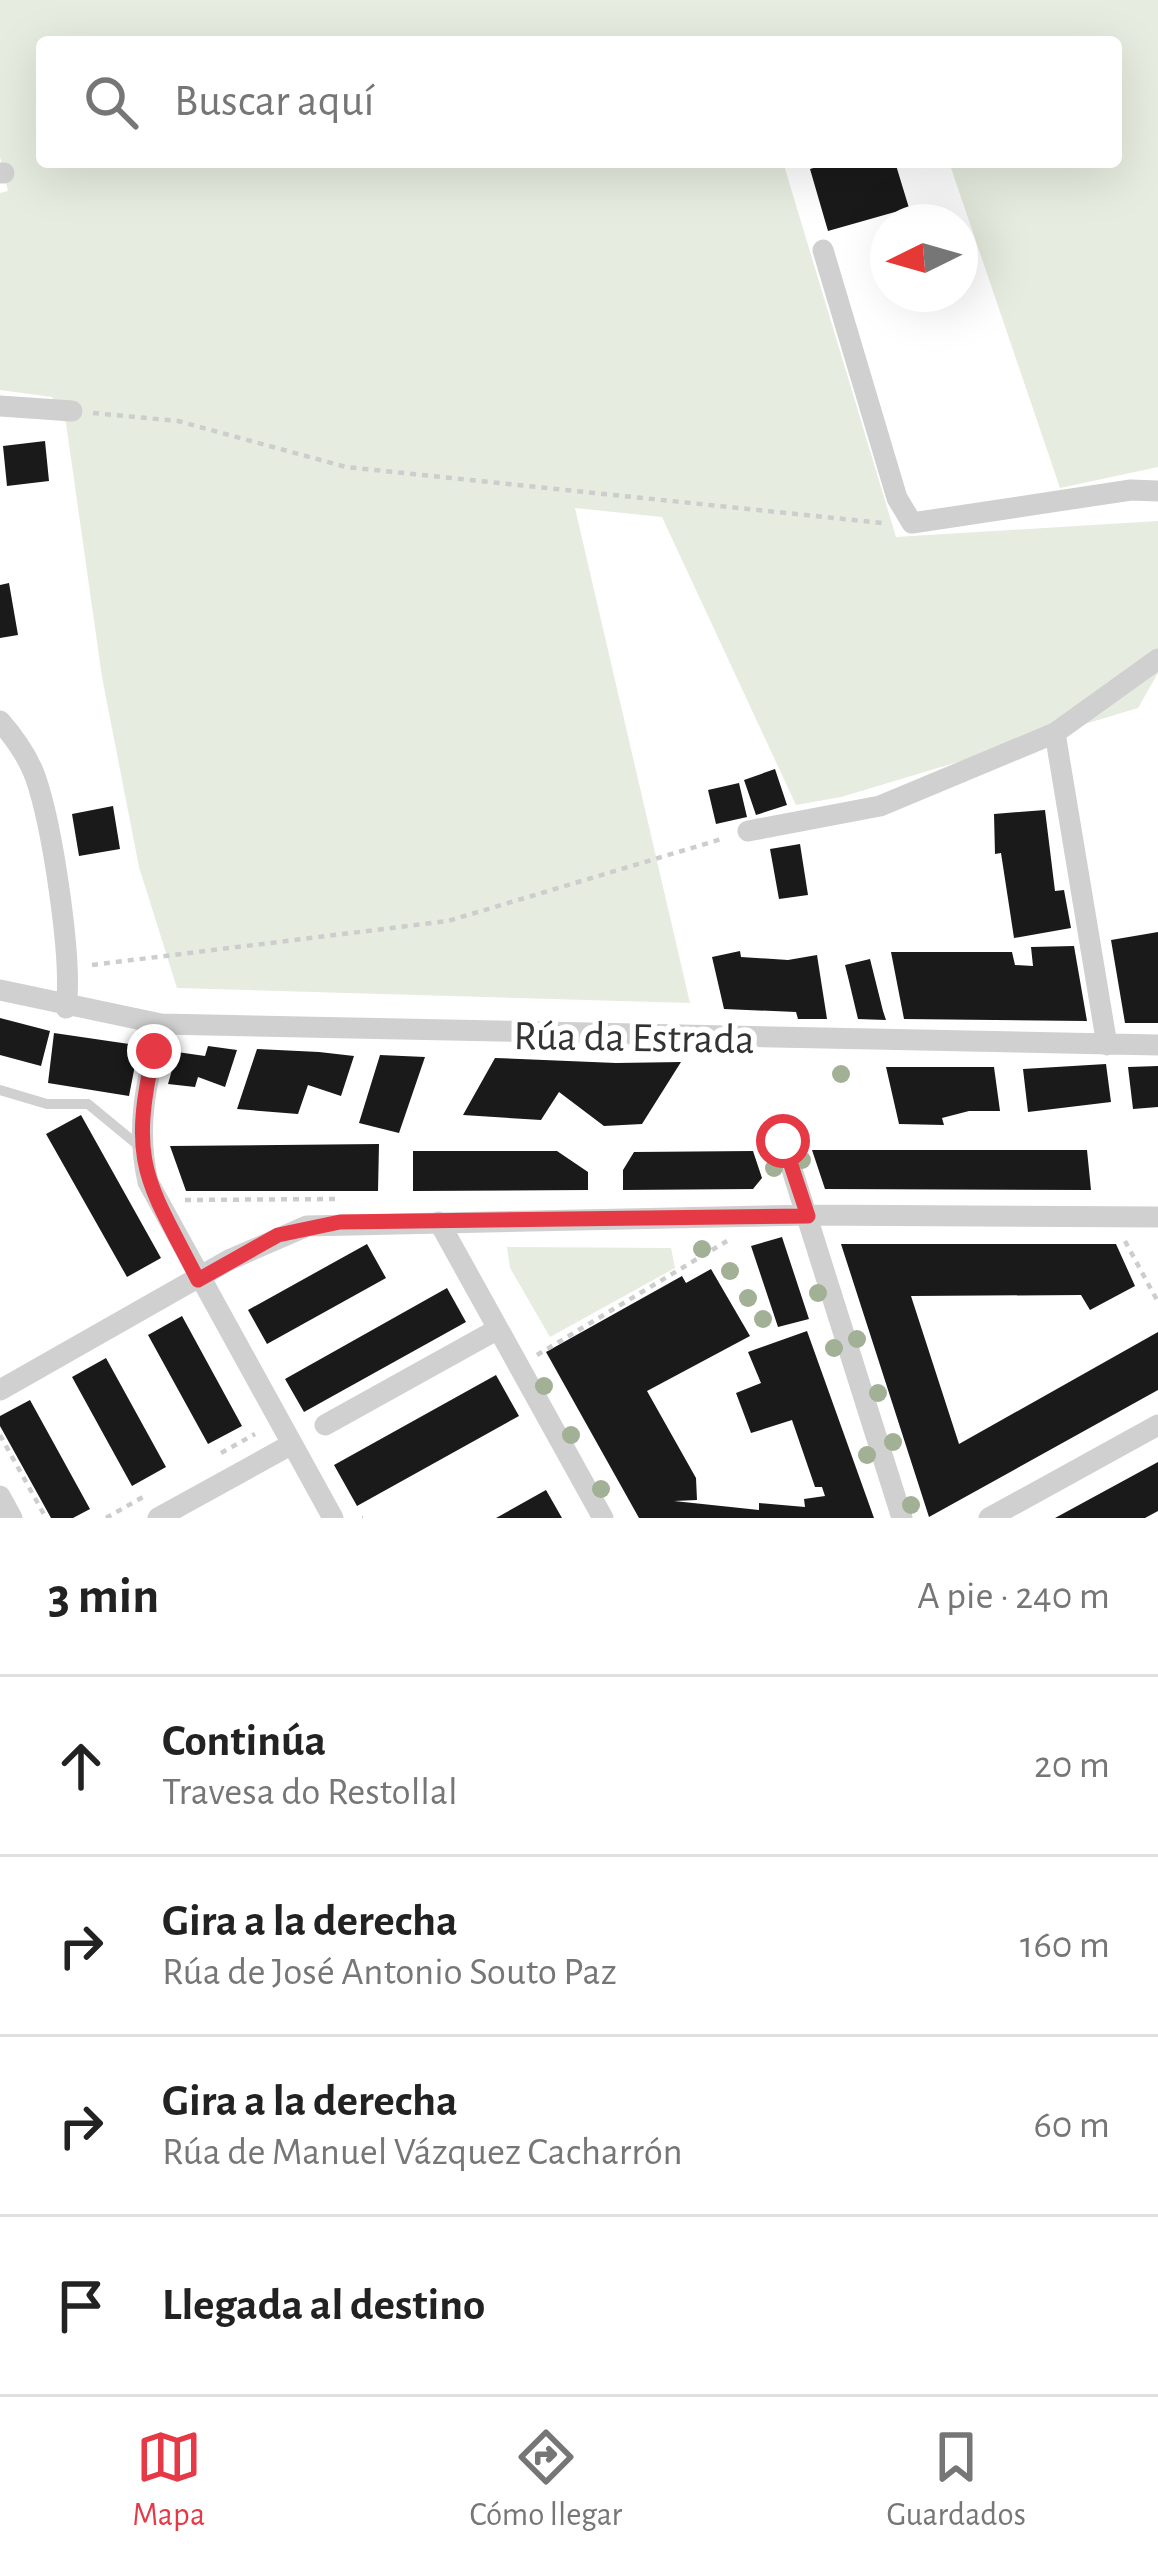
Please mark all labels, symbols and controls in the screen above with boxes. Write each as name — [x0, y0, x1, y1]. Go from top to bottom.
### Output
search box — [36, 36, 1122, 168]
icon: search — [78, 69, 144, 135]
text: Buscar aquí — [174, 79, 374, 124]
north arrow — [870, 204, 978, 312]
street label: Rúa da Estrada — [513, 1015, 755, 1061]
route end — [127, 1024, 181, 1078]
route start — [756, 1114, 810, 1168]
text: 3 min — [48, 1571, 159, 1622]
text: A pie · 240 m — [917, 1577, 1110, 1616]
text: Continúa — [162, 1719, 326, 1764]
icon: ahead — [48, 1733, 114, 1799]
text: 20 m — [1034, 1746, 1110, 1785]
text: Travesa do Restollal — [162, 1773, 458, 1812]
text: Gira a la derecha — [162, 1899, 458, 1944]
icon: right — [48, 1913, 114, 1979]
text: 160 m — [1020, 1926, 1110, 1965]
text: Rúa de José Antonio Souto Paz — [162, 1953, 617, 1992]
text: Gira a la derecha — [162, 2079, 458, 2124]
icon: right — [48, 2093, 114, 2159]
text: 60 m — [1033, 2106, 1110, 2145]
text: Rúa de Manuel Vázquez Cacharrón — [162, 2133, 683, 2172]
icon: arrive — [48, 2273, 114, 2339]
text: Llegada al destino — [162, 2283, 485, 2328]
tab: Mapa — [132, 2424, 205, 2536]
tab: Cómo llegar — [469, 2424, 622, 2536]
tab: Guardados — [887, 2424, 1026, 2536]

